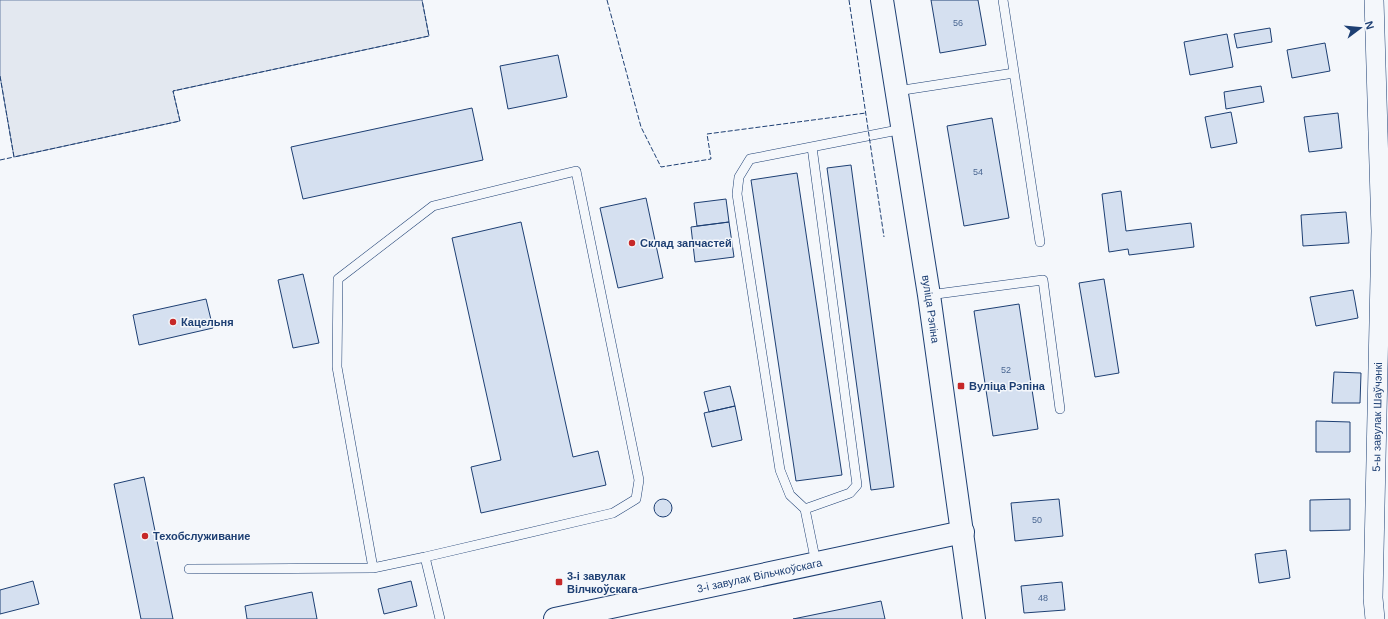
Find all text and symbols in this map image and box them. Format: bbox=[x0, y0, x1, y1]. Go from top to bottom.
north arrow bbox=[1340, 8, 1380, 48]
house number: 56 bbox=[953, 18, 963, 28]
text: N bbox=[1363, 20, 1376, 31]
house number: 54 bbox=[973, 167, 983, 177]
place label: Склад запчастей bbox=[640, 237, 732, 249]
marker: Склад запчастей bbox=[627, 238, 637, 248]
street label: вуліца Рэпіна bbox=[920, 274, 942, 345]
place label: Кацельня bbox=[181, 316, 234, 328]
marker: Кацельня bbox=[168, 317, 178, 327]
street label: 5-ы завулак Шаўчэнкі bbox=[1370, 362, 1384, 472]
house number: 52 bbox=[1001, 365, 1011, 375]
place label: Вуліца Рэпіна bbox=[969, 380, 1046, 392]
marker: Вуліца Рэпіна bbox=[956, 381, 966, 391]
house number: 50 bbox=[1032, 515, 1042, 525]
place label: Техобслуживание bbox=[153, 530, 250, 542]
marker: Техобслуживание bbox=[140, 531, 150, 541]
street label: 3-і завулак Вільчкоўскага bbox=[696, 556, 824, 595]
place label: 3-і завулак Вілчкоўскага bbox=[567, 570, 639, 595]
marker: 3-і завулак Вілчкоўскага bbox=[554, 577, 564, 587]
house number: 48 bbox=[1038, 593, 1048, 603]

